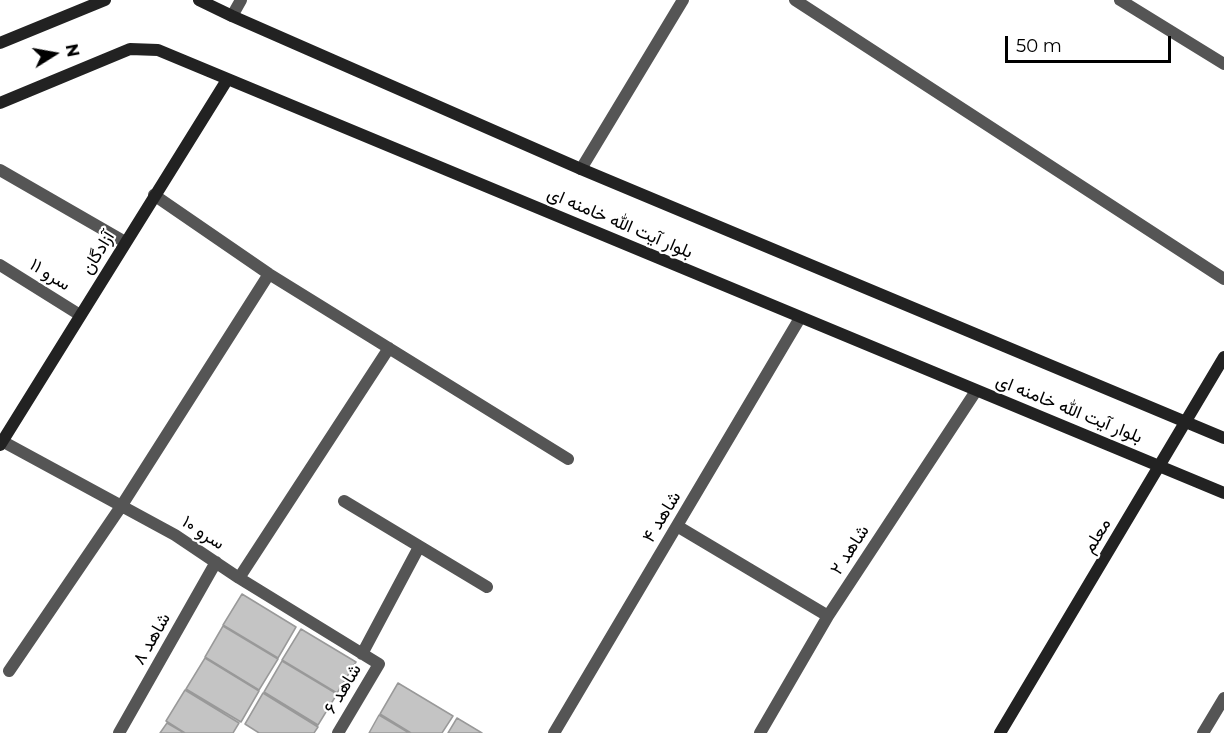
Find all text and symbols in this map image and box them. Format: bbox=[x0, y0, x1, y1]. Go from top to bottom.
north arrow bbox=[24, 24, 84, 84]
scale bar bbox=[1008, 24, 1174, 62]
text: 50 m bbox=[1016, 35, 1062, 57]
text: N bbox=[62, 42, 83, 59]
street label: بلوار آیت الله خامنه ای bbox=[544, 183, 696, 263]
street label: آزادگان bbox=[77, 228, 119, 278]
street label: سرو ۱۱ bbox=[26, 254, 74, 296]
street label: بلوار آیت الله خامنه ای bbox=[993, 370, 1145, 448]
street label: شاهد ۴ bbox=[638, 487, 686, 547]
street label: سرو ۱۰ bbox=[178, 511, 228, 555]
street label: معلم bbox=[1078, 515, 1116, 557]
street label: شاهد ۲ bbox=[826, 521, 874, 579]
street label: شاهد ۸ bbox=[129, 609, 175, 669]
street label: شاهد ۶ bbox=[320, 660, 366, 718]

